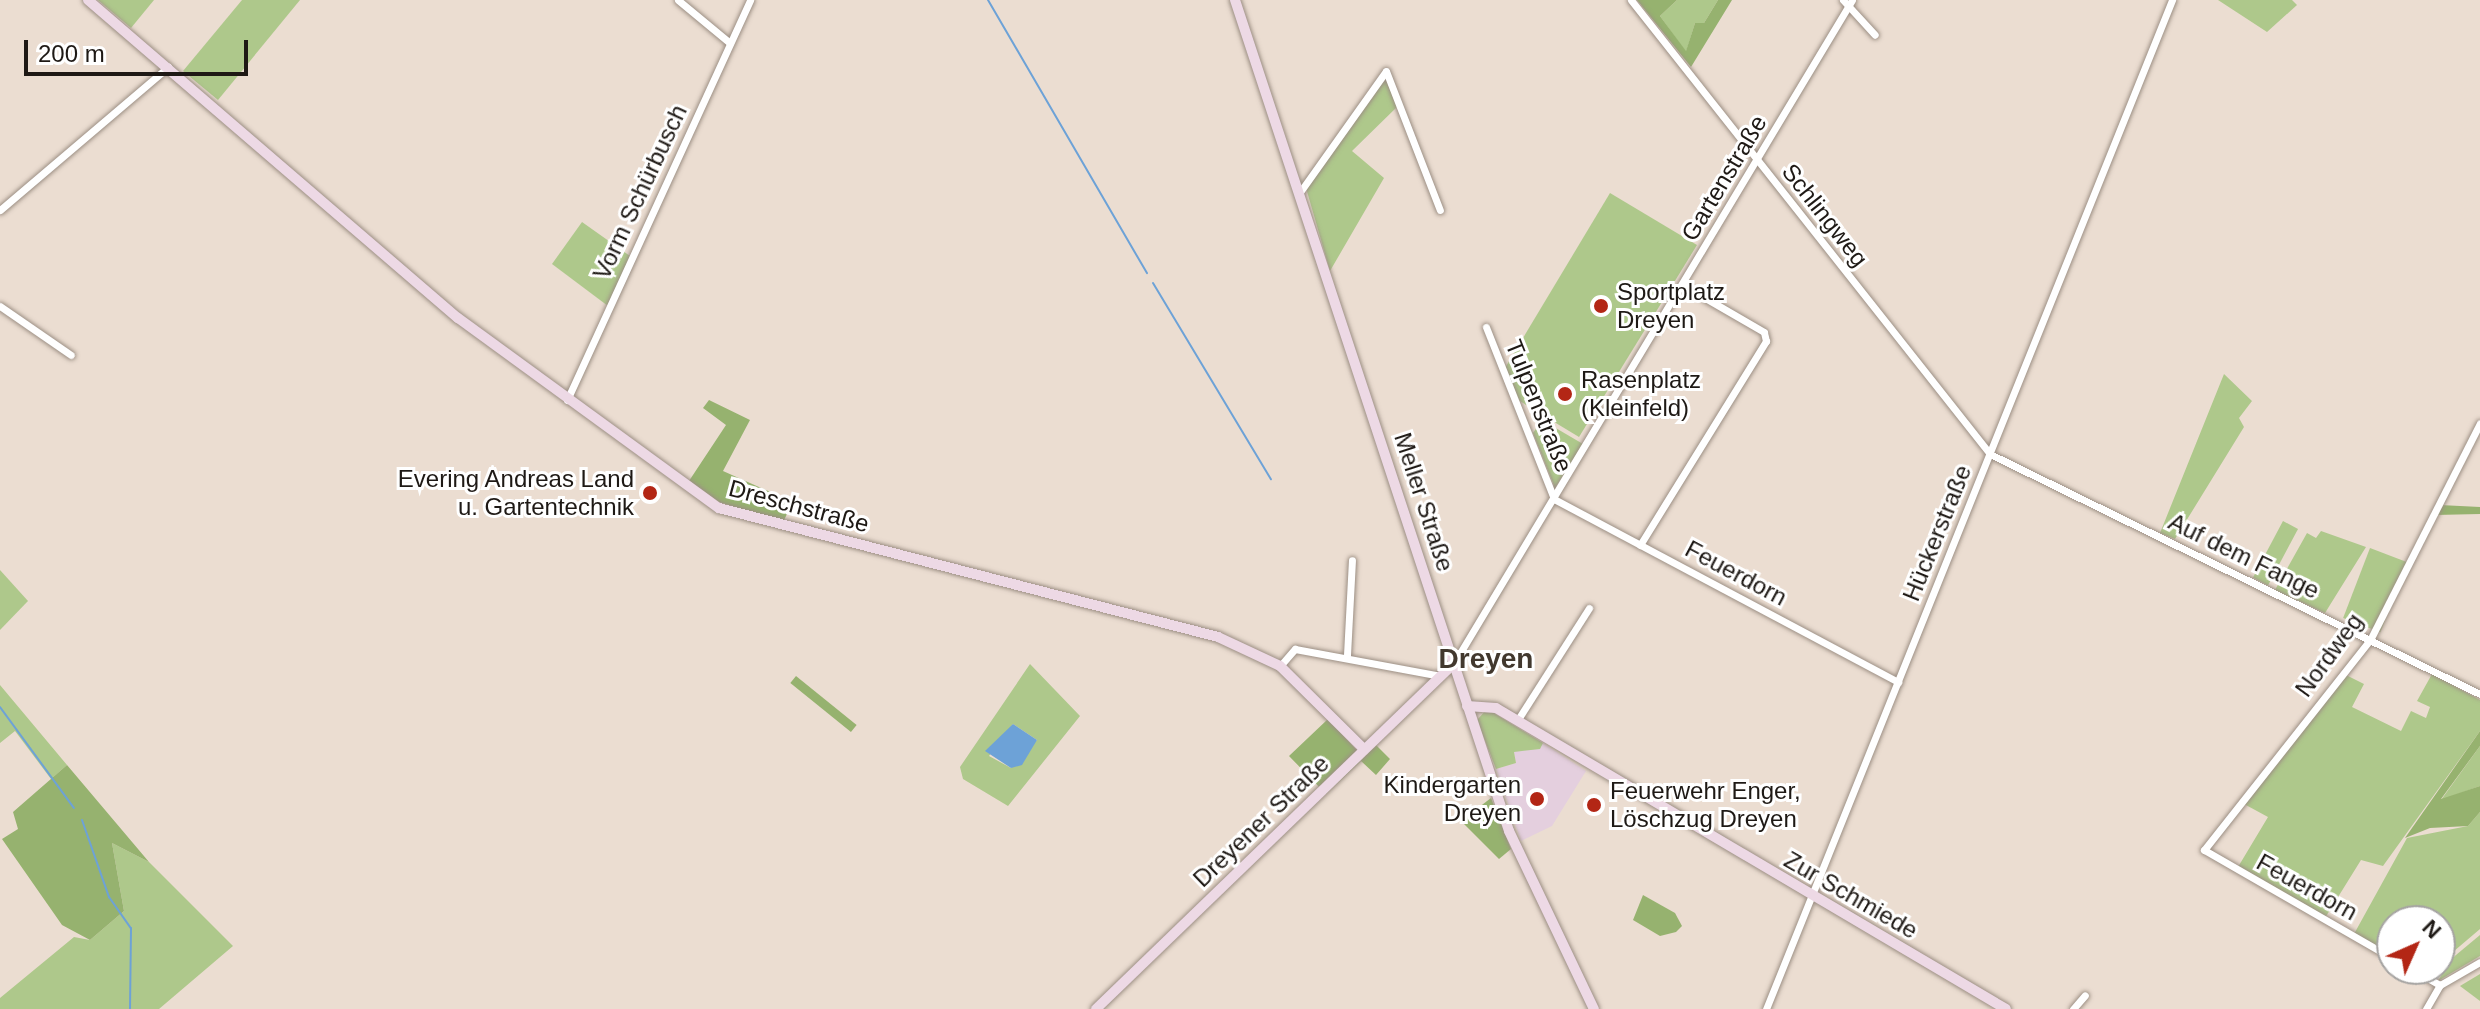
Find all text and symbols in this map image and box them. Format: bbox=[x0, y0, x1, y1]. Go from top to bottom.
scale bar bbox=[28, 24, 252, 74]
text: 200 m bbox=[38, 40, 105, 67]
street label: Vorm Schürbusch bbox=[587, 100, 693, 284]
street label: Gartenstraße bbox=[1675, 110, 1773, 246]
street label: Schlingweg bbox=[1776, 158, 1874, 272]
place label: Sportplatz Dreyen bbox=[1617, 278, 1725, 334]
marker: Sportplatz Dreyen bbox=[1592, 297, 1610, 315]
street label: Tulpenstraße bbox=[1499, 335, 1579, 477]
place label: Rasenplatz (Kleinfeld) bbox=[1581, 366, 1701, 422]
marker: Rasenplatz (Kleinfeld) bbox=[1556, 385, 1574, 403]
street label: Meller Straße bbox=[1388, 429, 1460, 575]
street label: Hückerstraße bbox=[1897, 461, 1977, 605]
place label: Evering Andreas Land u. Gartentechnik bbox=[397, 465, 634, 521]
street label: Dreschstraße bbox=[726, 473, 872, 539]
marker: Evering Andreas Land u. Gartentechnik bbox=[641, 484, 659, 502]
street label: Auf dem Fange bbox=[2164, 507, 2324, 605]
street label: Feuerdorn bbox=[1680, 534, 1792, 612]
street label: Nordweg bbox=[2289, 608, 2369, 702]
district label: Dreyen bbox=[1439, 642, 1533, 676]
street label: Dreyener Straße bbox=[1187, 749, 1335, 893]
place label: Kindergarten Dreyen bbox=[1384, 771, 1521, 827]
place label: Feuerwehr Enger, Löschzug Dreyen bbox=[1610, 777, 1801, 833]
marker: Kindergarten Dreyen bbox=[1528, 790, 1546, 808]
marker: Feuerwehr Enger, Löschzug Dreyen bbox=[1585, 796, 1603, 814]
street label: Zur Schmiede bbox=[1779, 845, 1923, 945]
street label: Feuerdorn bbox=[2252, 848, 2362, 926]
north arrow bbox=[2376, 905, 2456, 985]
text: N bbox=[2417, 915, 2446, 944]

